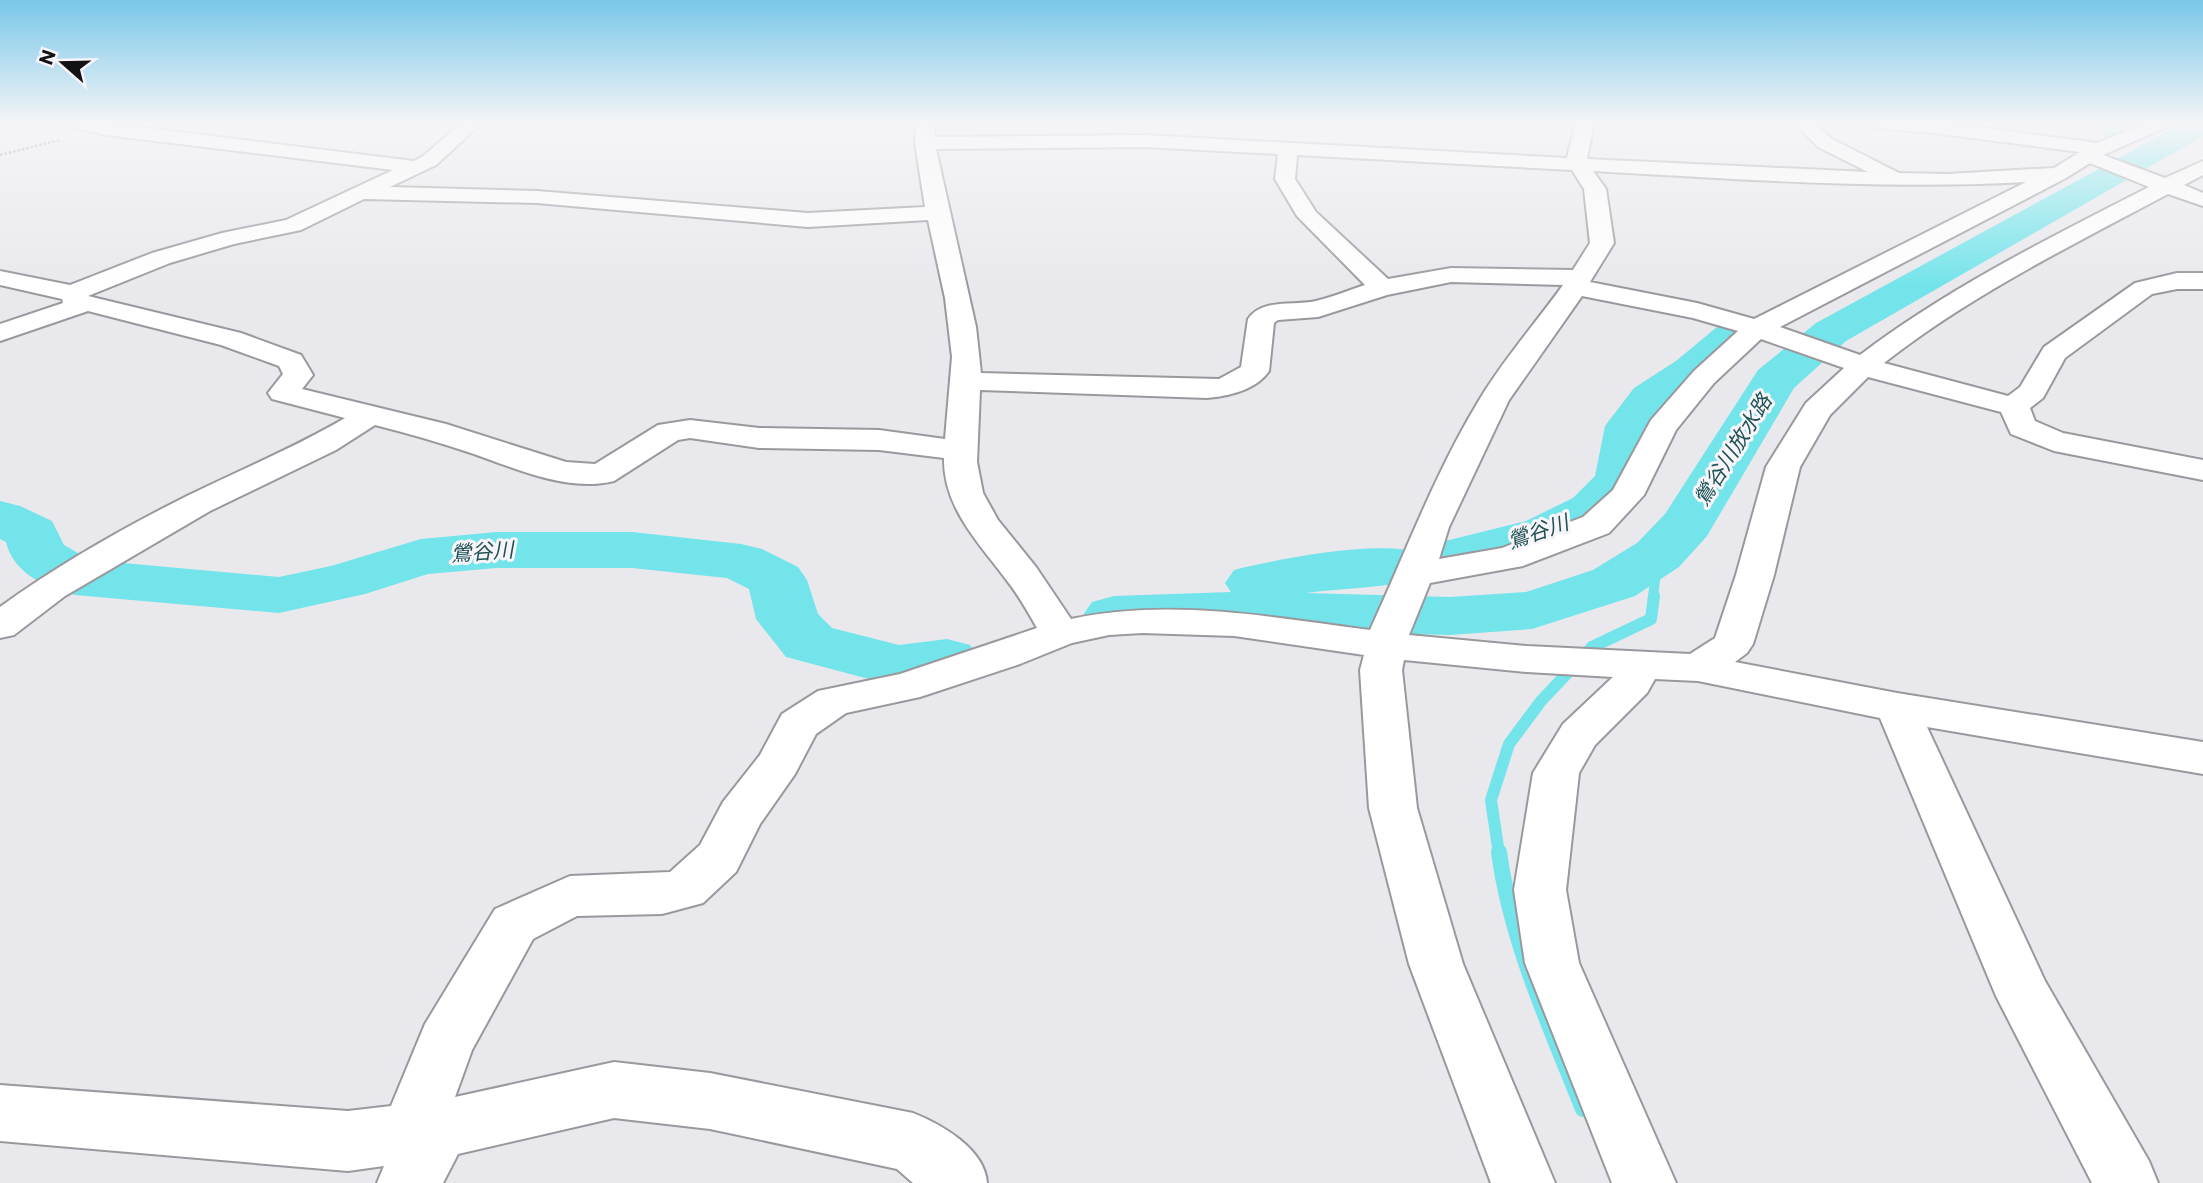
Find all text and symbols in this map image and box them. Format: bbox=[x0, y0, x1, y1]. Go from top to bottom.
north arrow bbox=[28, 28, 98, 98]
text: N bbox=[33, 46, 60, 68]
water label: 鶯谷川放水路 bbox=[1688, 387, 1777, 509]
water label: 鶯谷川 bbox=[1504, 508, 1573, 553]
water label: 鶯谷川 bbox=[450, 536, 516, 565]

